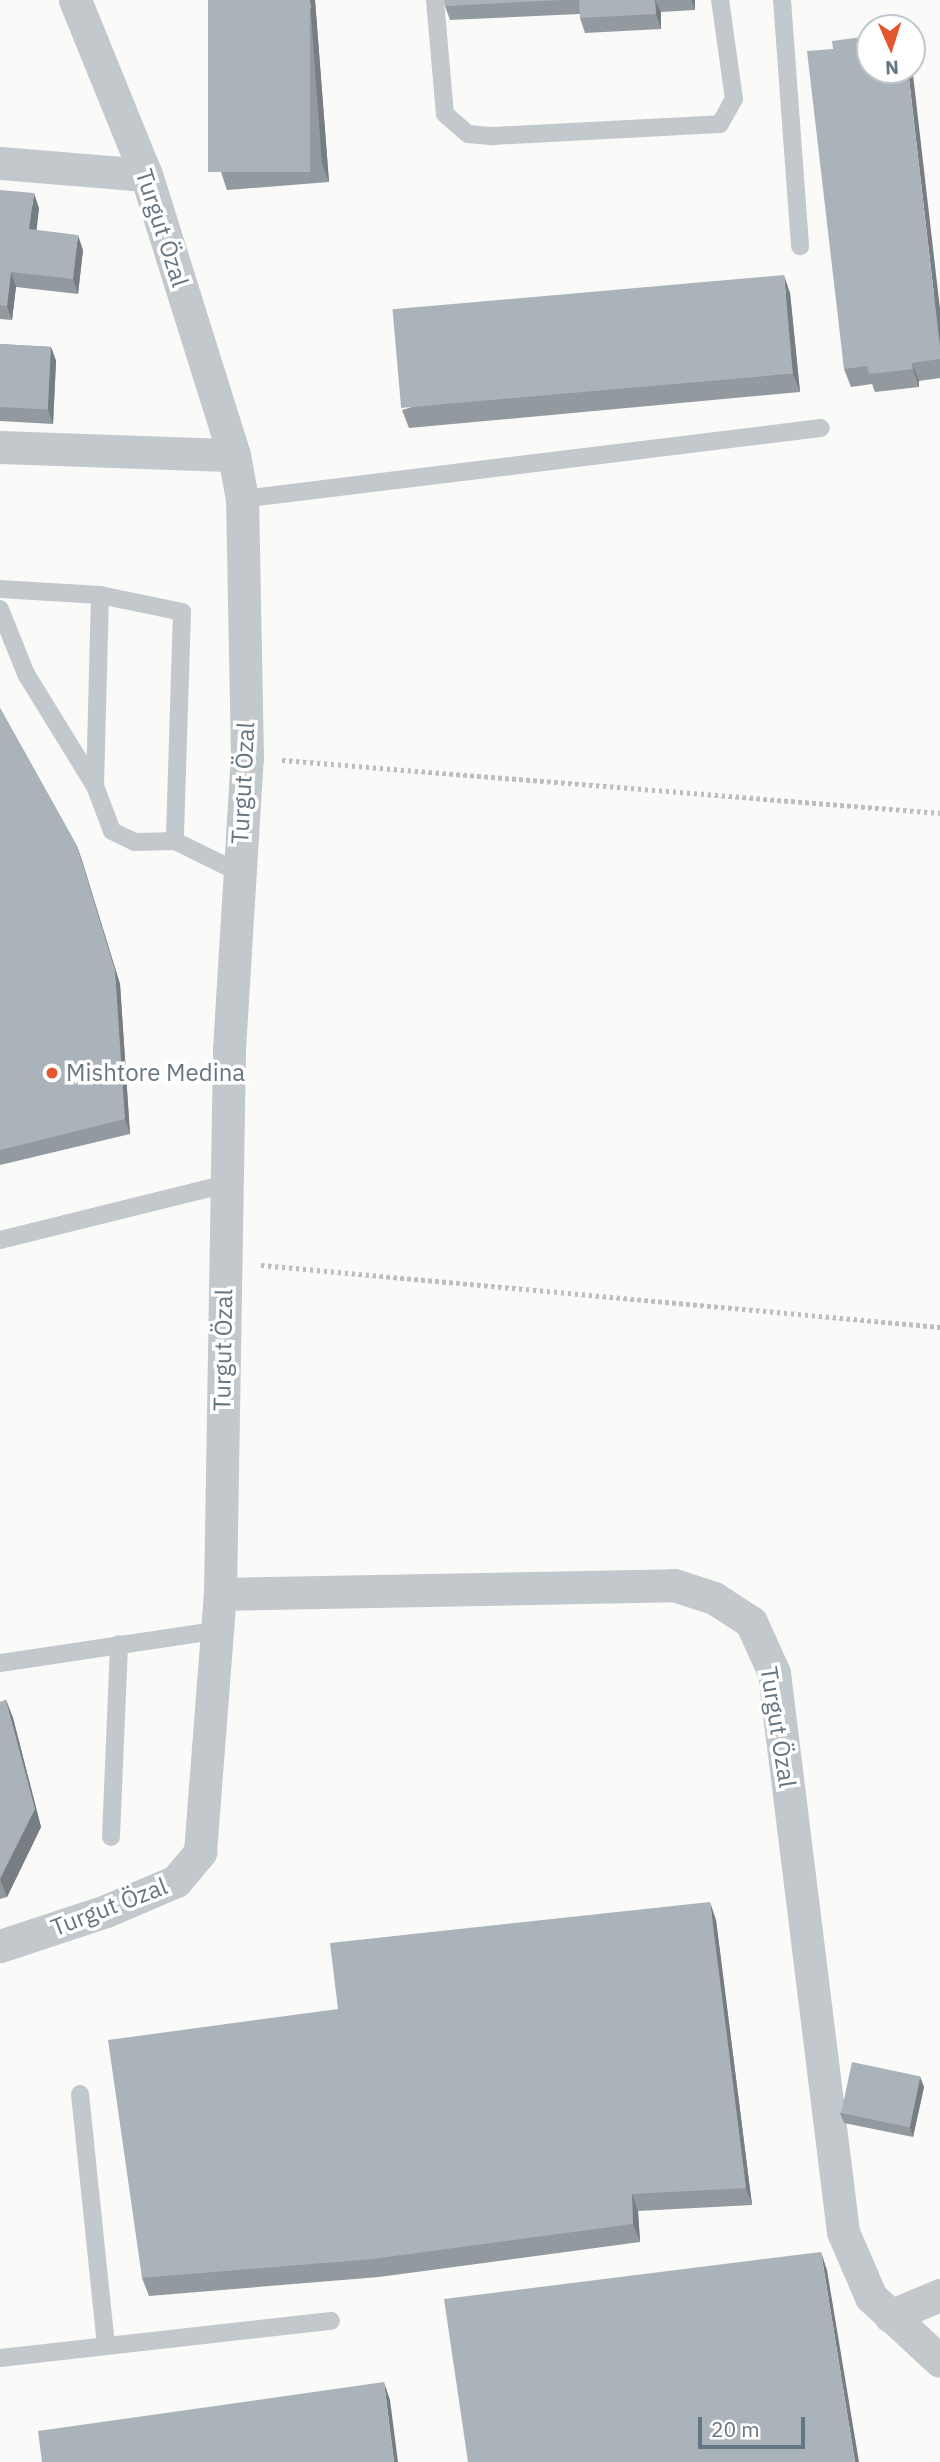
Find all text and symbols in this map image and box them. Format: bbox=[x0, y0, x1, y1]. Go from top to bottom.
north arrow bbox=[856, 14, 926, 84]
text: N bbox=[885, 56, 900, 80]
street label: Turgut Özal bbox=[129, 165, 195, 291]
street label: Turgut Özal bbox=[225, 721, 261, 845]
place label: Mishtore Medina bbox=[66, 1059, 245, 1087]
marker: Mishtore Medina bbox=[44, 1065, 60, 1081]
street label: Turgut Özal bbox=[208, 1289, 238, 1411]
street label: Turgut Özal bbox=[754, 1664, 802, 1790]
street label: Turgut Özal bbox=[47, 1872, 171, 1942]
scale bar bbox=[702, 2402, 809, 2446]
text: 20 m bbox=[711, 2415, 760, 2443]

